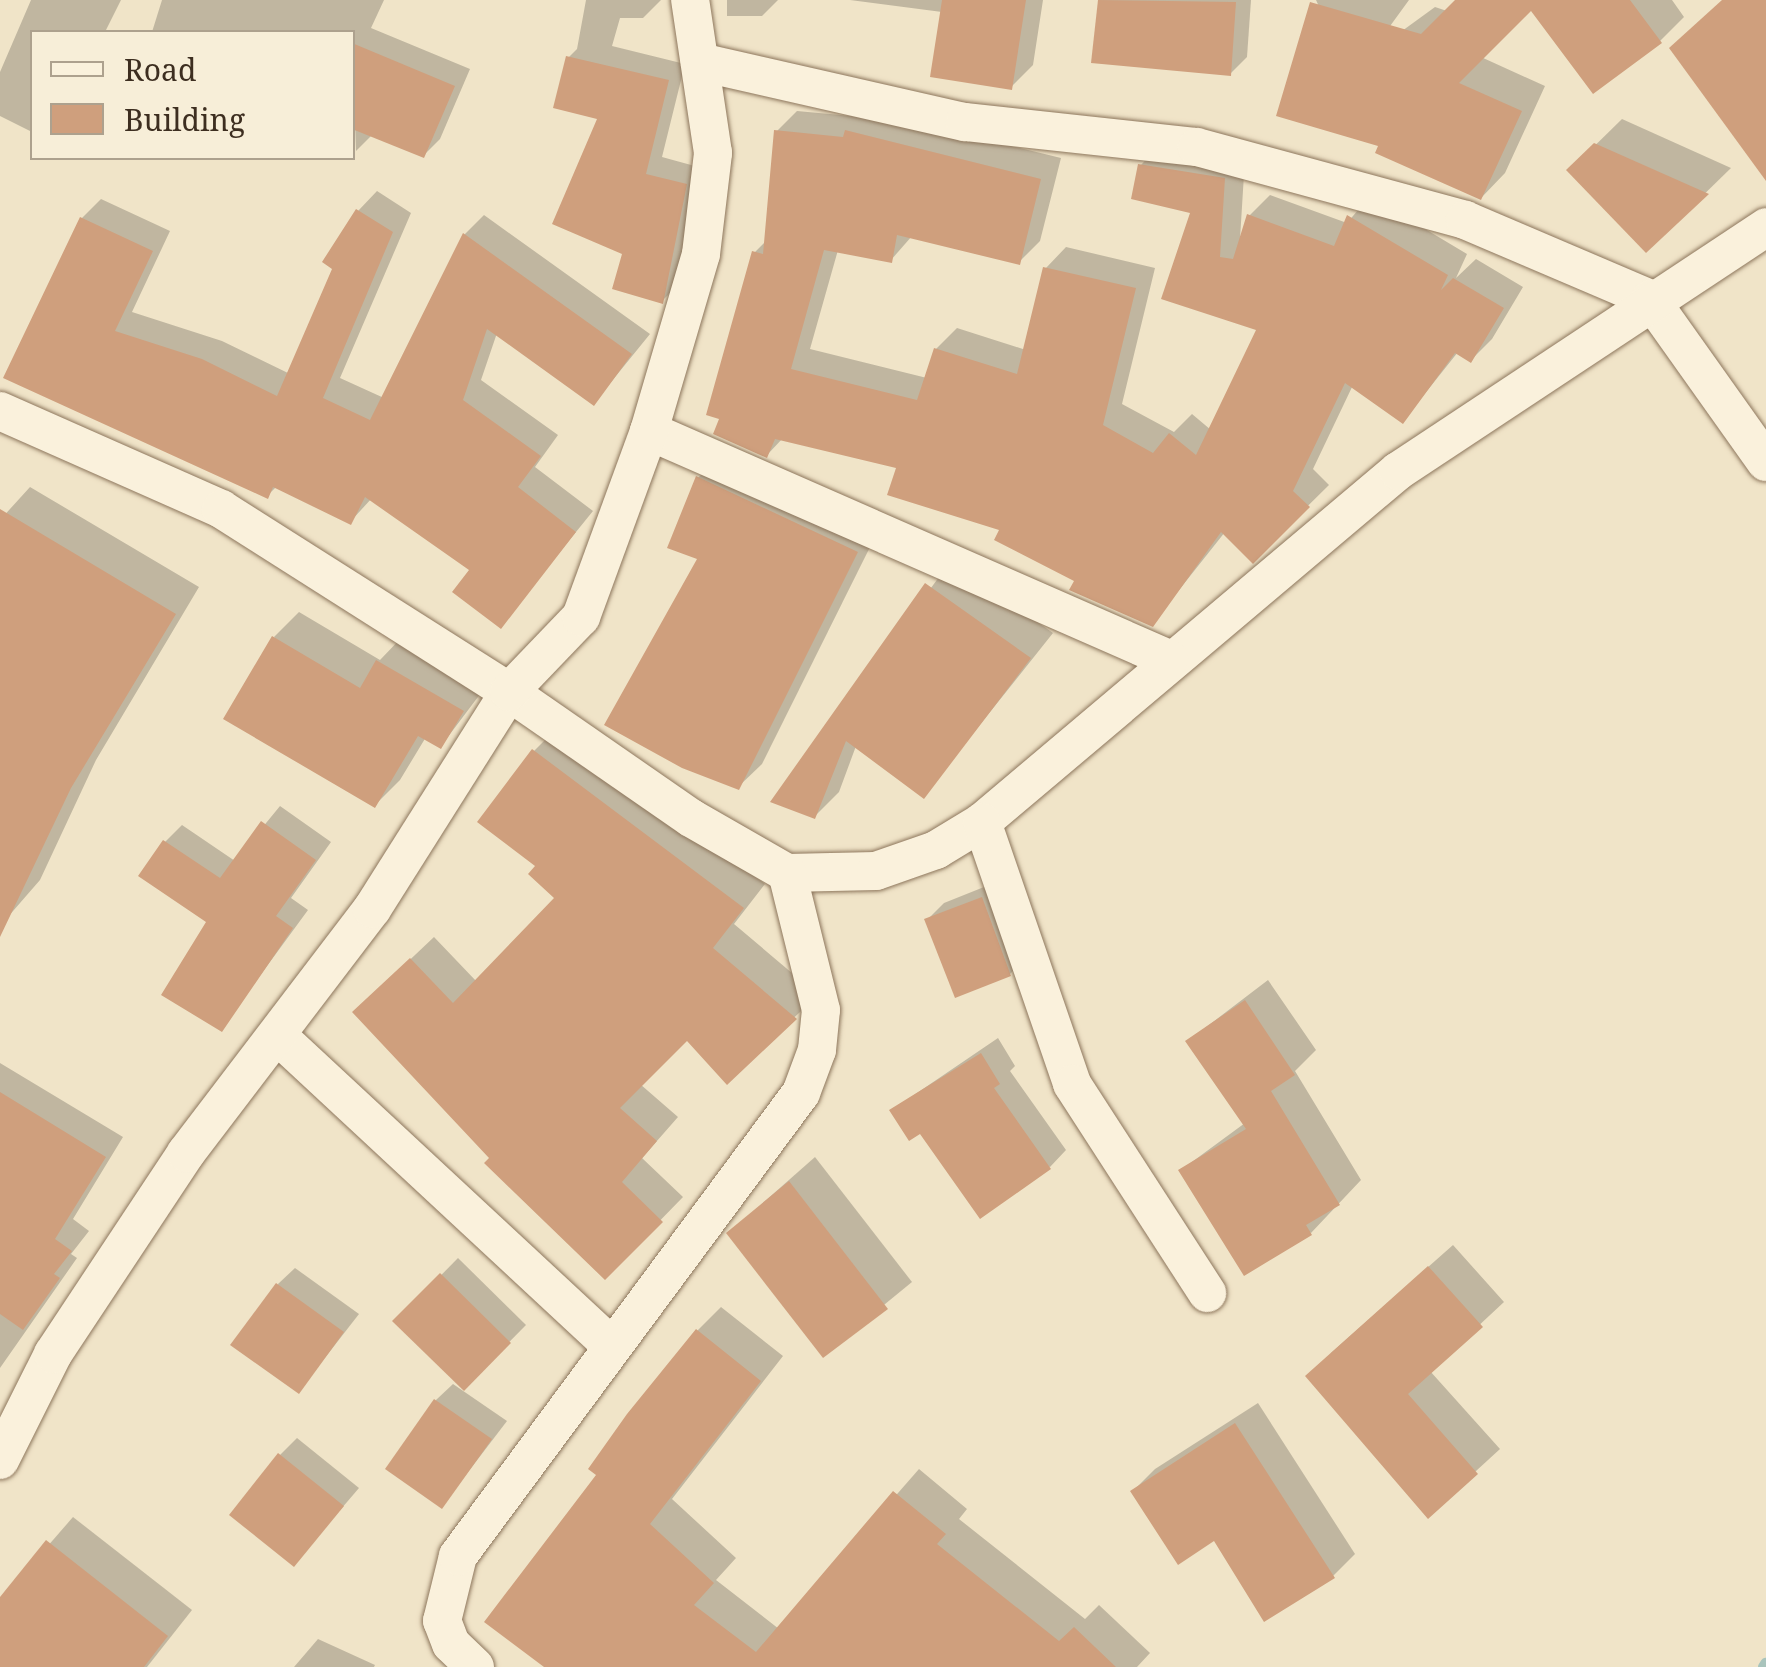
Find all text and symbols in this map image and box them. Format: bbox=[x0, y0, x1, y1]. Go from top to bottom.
legend bbox=[30, 30, 355, 160]
text: Road bbox=[124, 49, 196, 90]
text: Building bbox=[124, 99, 245, 140]

